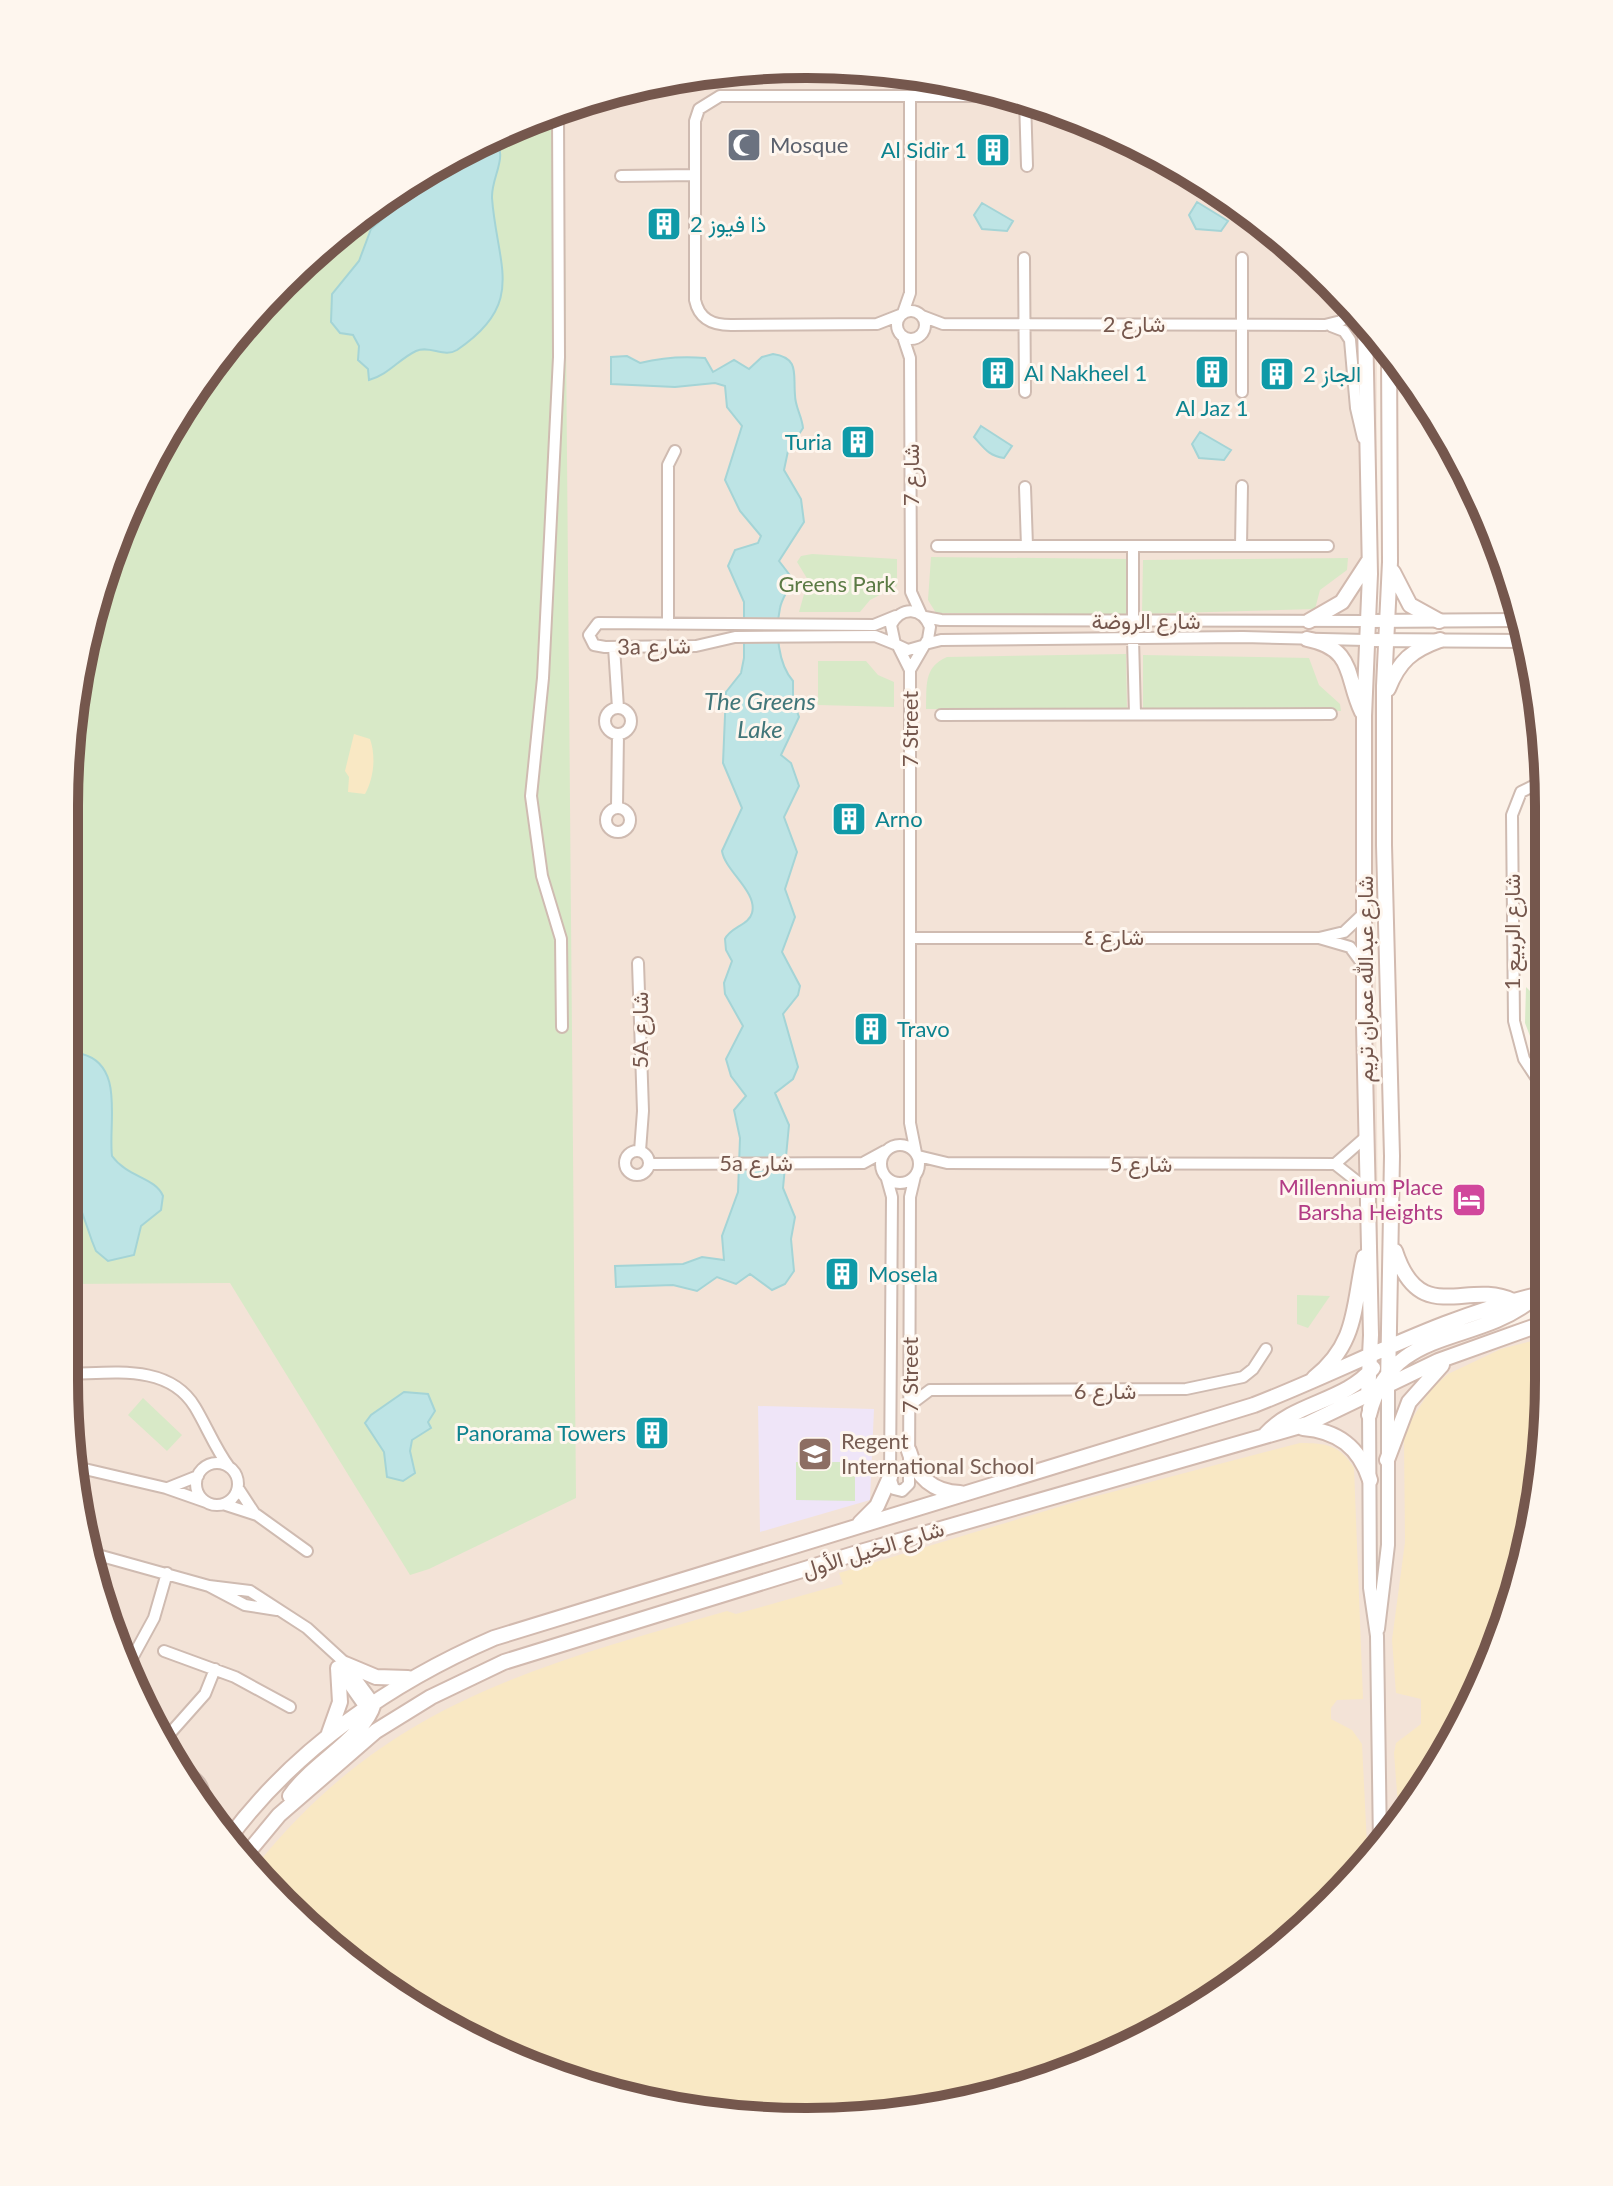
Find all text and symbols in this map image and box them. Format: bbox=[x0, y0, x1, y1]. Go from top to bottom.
mosque icon: Mosque bbox=[725, 126, 763, 164]
place label: Mosque bbox=[770, 131, 848, 158]
building icon: Al Sidir 1 bbox=[974, 131, 1012, 169]
place label: Al Sidir 1 bbox=[881, 136, 967, 163]
building icon: ذا فيوز 2 bbox=[645, 205, 683, 243]
place label: ذا فيوز 2 bbox=[690, 210, 766, 238]
street label: شارع 2 bbox=[1103, 310, 1165, 339]
building icon: Al Jaz 1 bbox=[1193, 353, 1231, 391]
building icon: Al Nakheel 1 bbox=[979, 354, 1017, 392]
building icon: الجاز 2 bbox=[1258, 355, 1296, 393]
place label: Al Nakheel 1 bbox=[1024, 359, 1147, 386]
place label: الجاز 2 bbox=[1303, 360, 1361, 388]
place label: Al Jaz 1 bbox=[1175, 394, 1249, 421]
building icon: Turia bbox=[839, 423, 877, 461]
place label: Turia bbox=[785, 428, 832, 455]
street label: شارع 7 bbox=[897, 444, 926, 506]
park label: Greens Park bbox=[778, 570, 896, 597]
street label: شارع الروضة bbox=[1091, 607, 1201, 636]
street label: 3a شارع bbox=[617, 631, 691, 662]
water label: The Greens Lake bbox=[704, 686, 816, 743]
street label: 7 Street bbox=[896, 691, 923, 767]
building icon: Arno bbox=[830, 800, 868, 838]
place label: Arno bbox=[875, 805, 923, 832]
street label: شارع الربيع 1 bbox=[1498, 874, 1527, 990]
street label: شارع عبدالله عمران تريم bbox=[1351, 876, 1380, 1082]
street label: شارع ٤ bbox=[1084, 923, 1144, 952]
street label: 5A شارع bbox=[626, 992, 655, 1068]
building icon: Travo bbox=[852, 1010, 890, 1048]
place label: Travo bbox=[897, 1015, 950, 1042]
street label: 5a شارع bbox=[719, 1149, 793, 1178]
street label: شارع 5 bbox=[1110, 1150, 1172, 1179]
place label: Millennium Place Barsha Heights bbox=[1278, 1173, 1443, 1225]
hotel icon: Millennium Place Barsha Heights bbox=[1450, 1181, 1488, 1219]
building icon: Mosela bbox=[823, 1255, 861, 1293]
place label: Mosela bbox=[868, 1260, 938, 1287]
street label: 7 Street bbox=[896, 1337, 923, 1413]
street label: شارع 6 bbox=[1074, 1377, 1136, 1406]
building icon: Panorama Towers bbox=[633, 1414, 671, 1452]
place label: Panorama Towers bbox=[456, 1419, 626, 1446]
place label: Regent International School bbox=[841, 1427, 1035, 1479]
school or university icon: Regent International School bbox=[796, 1435, 834, 1473]
street label: شارع الخيل الأول bbox=[799, 1514, 948, 1585]

